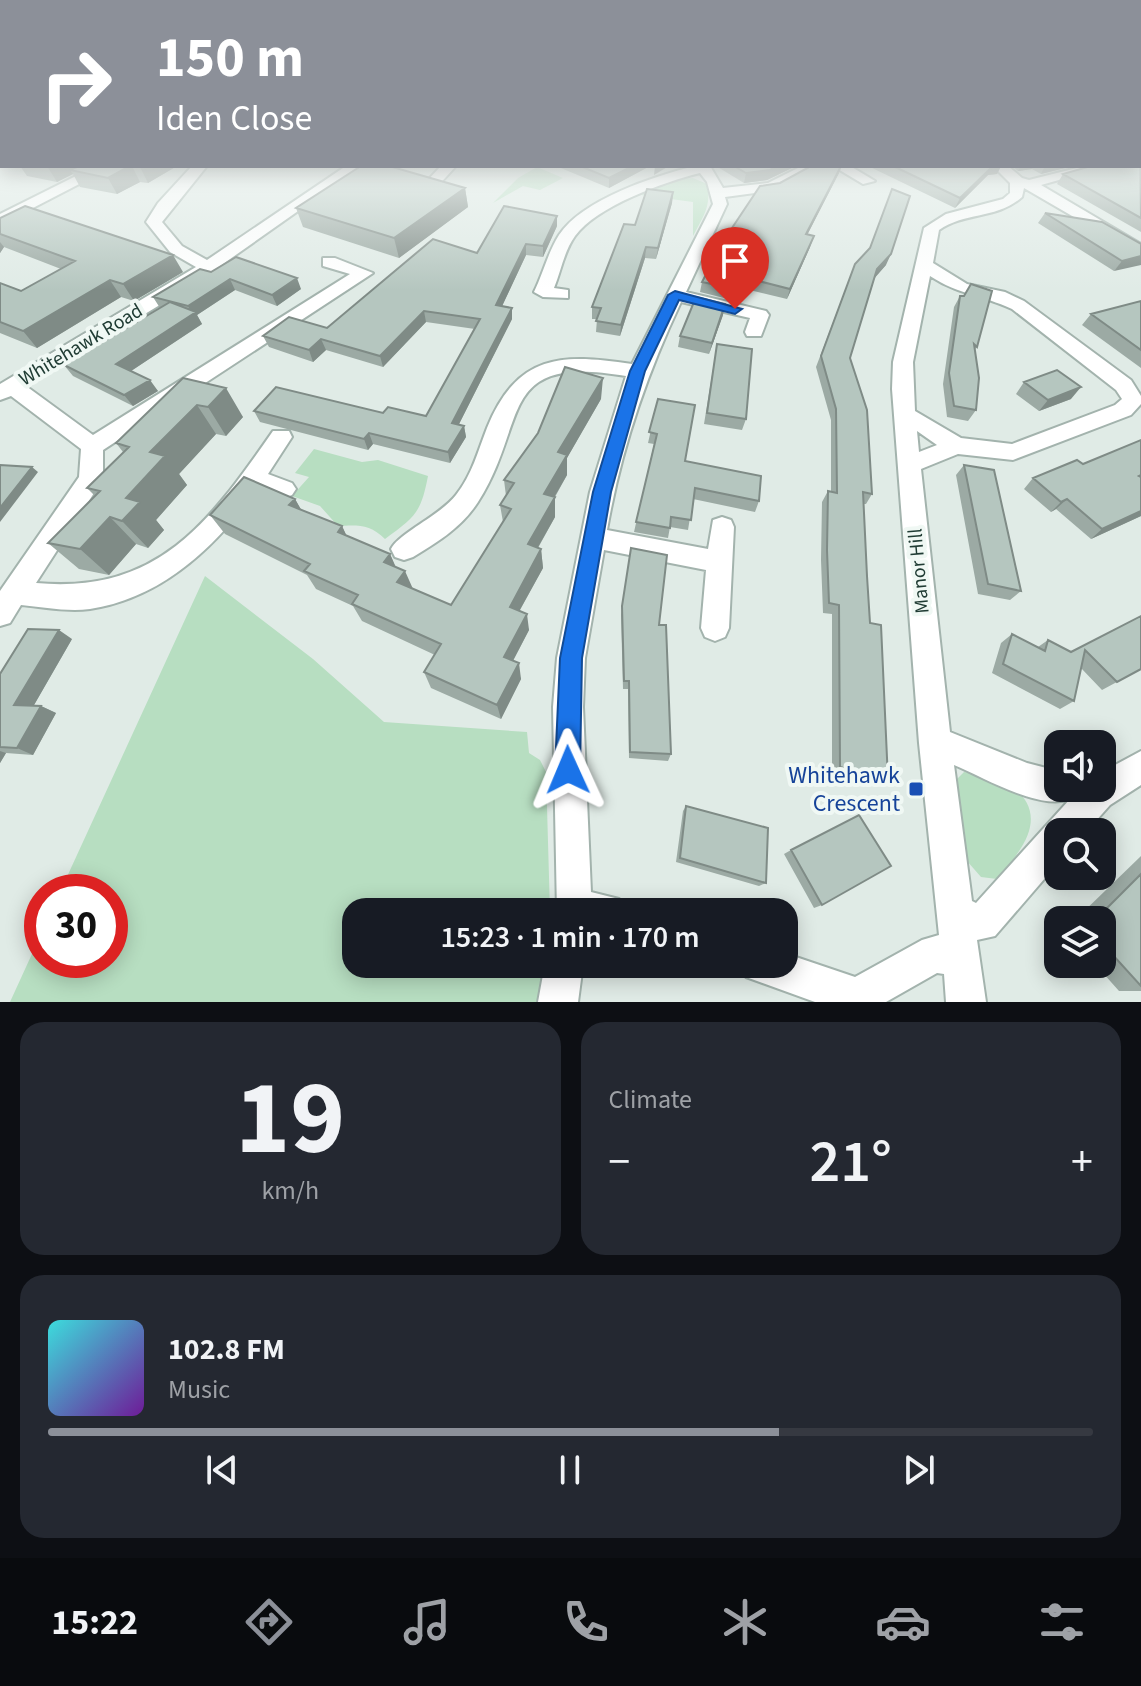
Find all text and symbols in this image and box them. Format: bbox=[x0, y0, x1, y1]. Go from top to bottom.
text: 150 m bbox=[156, 19, 304, 98]
icon: right bbox=[24, 32, 128, 136]
text: Iden Close bbox=[156, 93, 312, 144]
pin bbox=[701, 227, 769, 309]
icon: arrive bbox=[713, 239, 757, 283]
street label: Whitehawk Road bbox=[14, 297, 148, 393]
street label: Manor Hill bbox=[901, 527, 937, 615]
position arrow bbox=[526, 728, 610, 812]
map controls bbox=[1044, 730, 1116, 978]
button: sound bbox=[1044, 730, 1116, 802]
place label: Whitehawk Crescent bbox=[788, 758, 900, 821]
marker: Whitehawk Crescent bbox=[907, 780, 925, 798]
button: search bbox=[1044, 818, 1116, 890]
speed limit sign: 30 bbox=[24, 874, 128, 978]
button: layers bbox=[1044, 906, 1116, 978]
text: 15:23 · 1 min · 170 m bbox=[440, 916, 700, 959]
text: 19 bbox=[235, 1046, 345, 1194]
text: Climate bbox=[609, 1081, 692, 1118]
text: 21° bbox=[810, 1120, 892, 1205]
text: − bbox=[609, 1131, 630, 1194]
text: + bbox=[1071, 1131, 1093, 1194]
text: km/h bbox=[261, 1172, 319, 1209]
text: 102.8 FM bbox=[168, 1328, 285, 1371]
text: Music bbox=[168, 1371, 230, 1408]
icon: previous bbox=[200, 1448, 244, 1492]
icon: pause bbox=[548, 1448, 592, 1492]
icon: next bbox=[897, 1448, 941, 1492]
icon: directions bbox=[241, 1594, 297, 1650]
icon: music bbox=[399, 1594, 455, 1650]
icon: phone bbox=[558, 1594, 614, 1650]
icon: climate bbox=[717, 1594, 773, 1650]
icon: car bbox=[875, 1594, 931, 1650]
icon: filters bbox=[1034, 1594, 1090, 1650]
text: 15:22 bbox=[51, 1597, 138, 1648]

